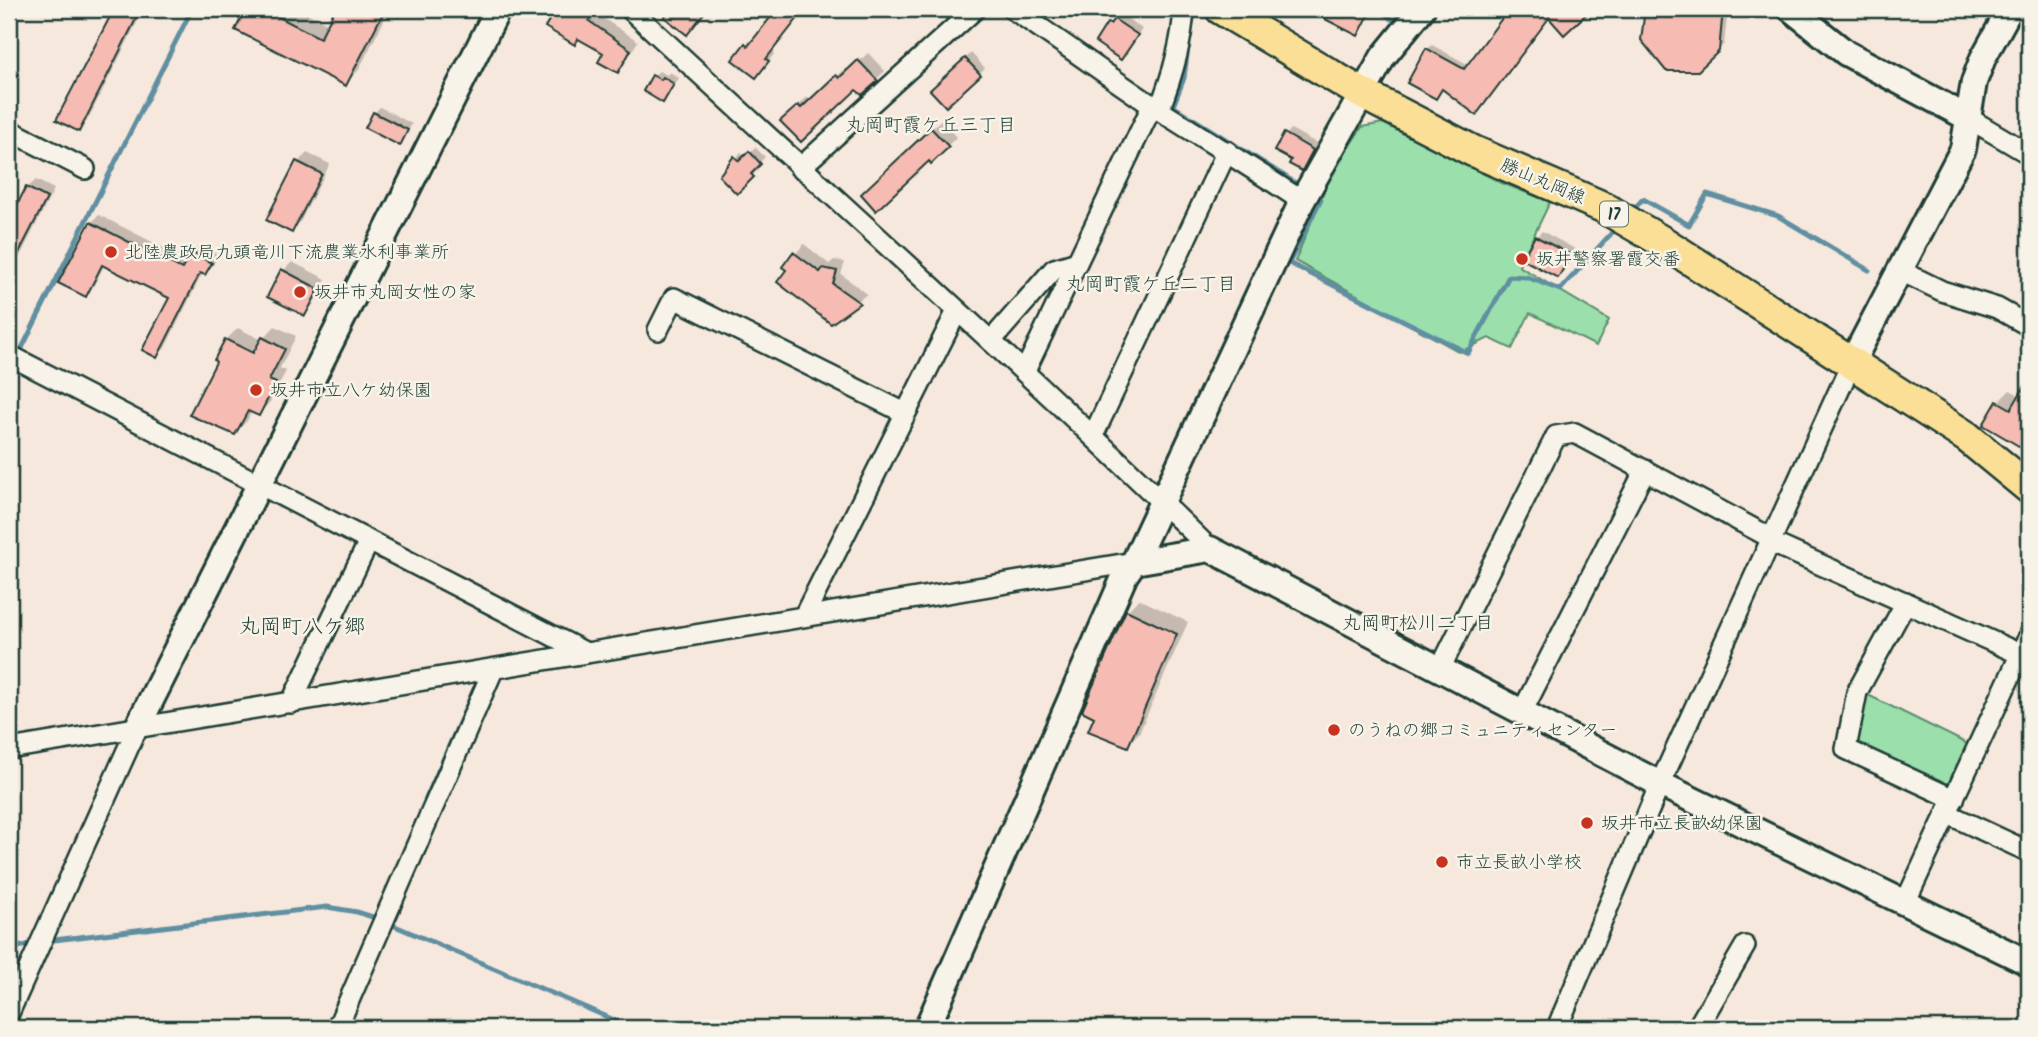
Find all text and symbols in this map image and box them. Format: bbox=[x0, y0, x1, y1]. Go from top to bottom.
district label: 丸岡町霞ケ丘三丁目 bbox=[845, 111, 1017, 141]
street label: 勝山丸岡線 bbox=[1495, 151, 1590, 213]
road number: 17 bbox=[1600, 202, 1628, 227]
place label: 北陸農政局九頭竜川下流農業水利事業所 bbox=[125, 239, 449, 268]
marker: 北陸農政局九頭竜川下流農業水利事業所 bbox=[103, 244, 119, 260]
place label: 坂井警察署霞交番 bbox=[1536, 246, 1680, 275]
marker: 坂井警察署霞交番 bbox=[1514, 251, 1530, 267]
district label: 丸岡町霞ケ丘二丁目 bbox=[1065, 270, 1237, 300]
place label: 坂井市丸岡女性の家 bbox=[314, 279, 476, 308]
marker: 坂井市丸岡女性の家 bbox=[292, 284, 308, 300]
place label: 坂井市立八ケ幼保園 bbox=[270, 377, 432, 406]
marker: 坂井市立八ケ幼保園 bbox=[248, 382, 264, 398]
district label: 丸岡町松川二丁目 bbox=[1342, 609, 1494, 639]
district label: 丸岡町八ケ郷 bbox=[239, 611, 365, 644]
place label: のうねの郷コミュニティセンター bbox=[1348, 717, 1617, 746]
marker: のうねの郷コミュニティセンター bbox=[1326, 722, 1342, 738]
place label: 坂井市立長畝幼保園 bbox=[1601, 810, 1763, 839]
marker: 坂井市立長畝幼保園 bbox=[1579, 815, 1595, 831]
place label: 市立長畝小学校 bbox=[1456, 849, 1582, 878]
marker: 市立長畝小学校 bbox=[1434, 854, 1450, 870]

